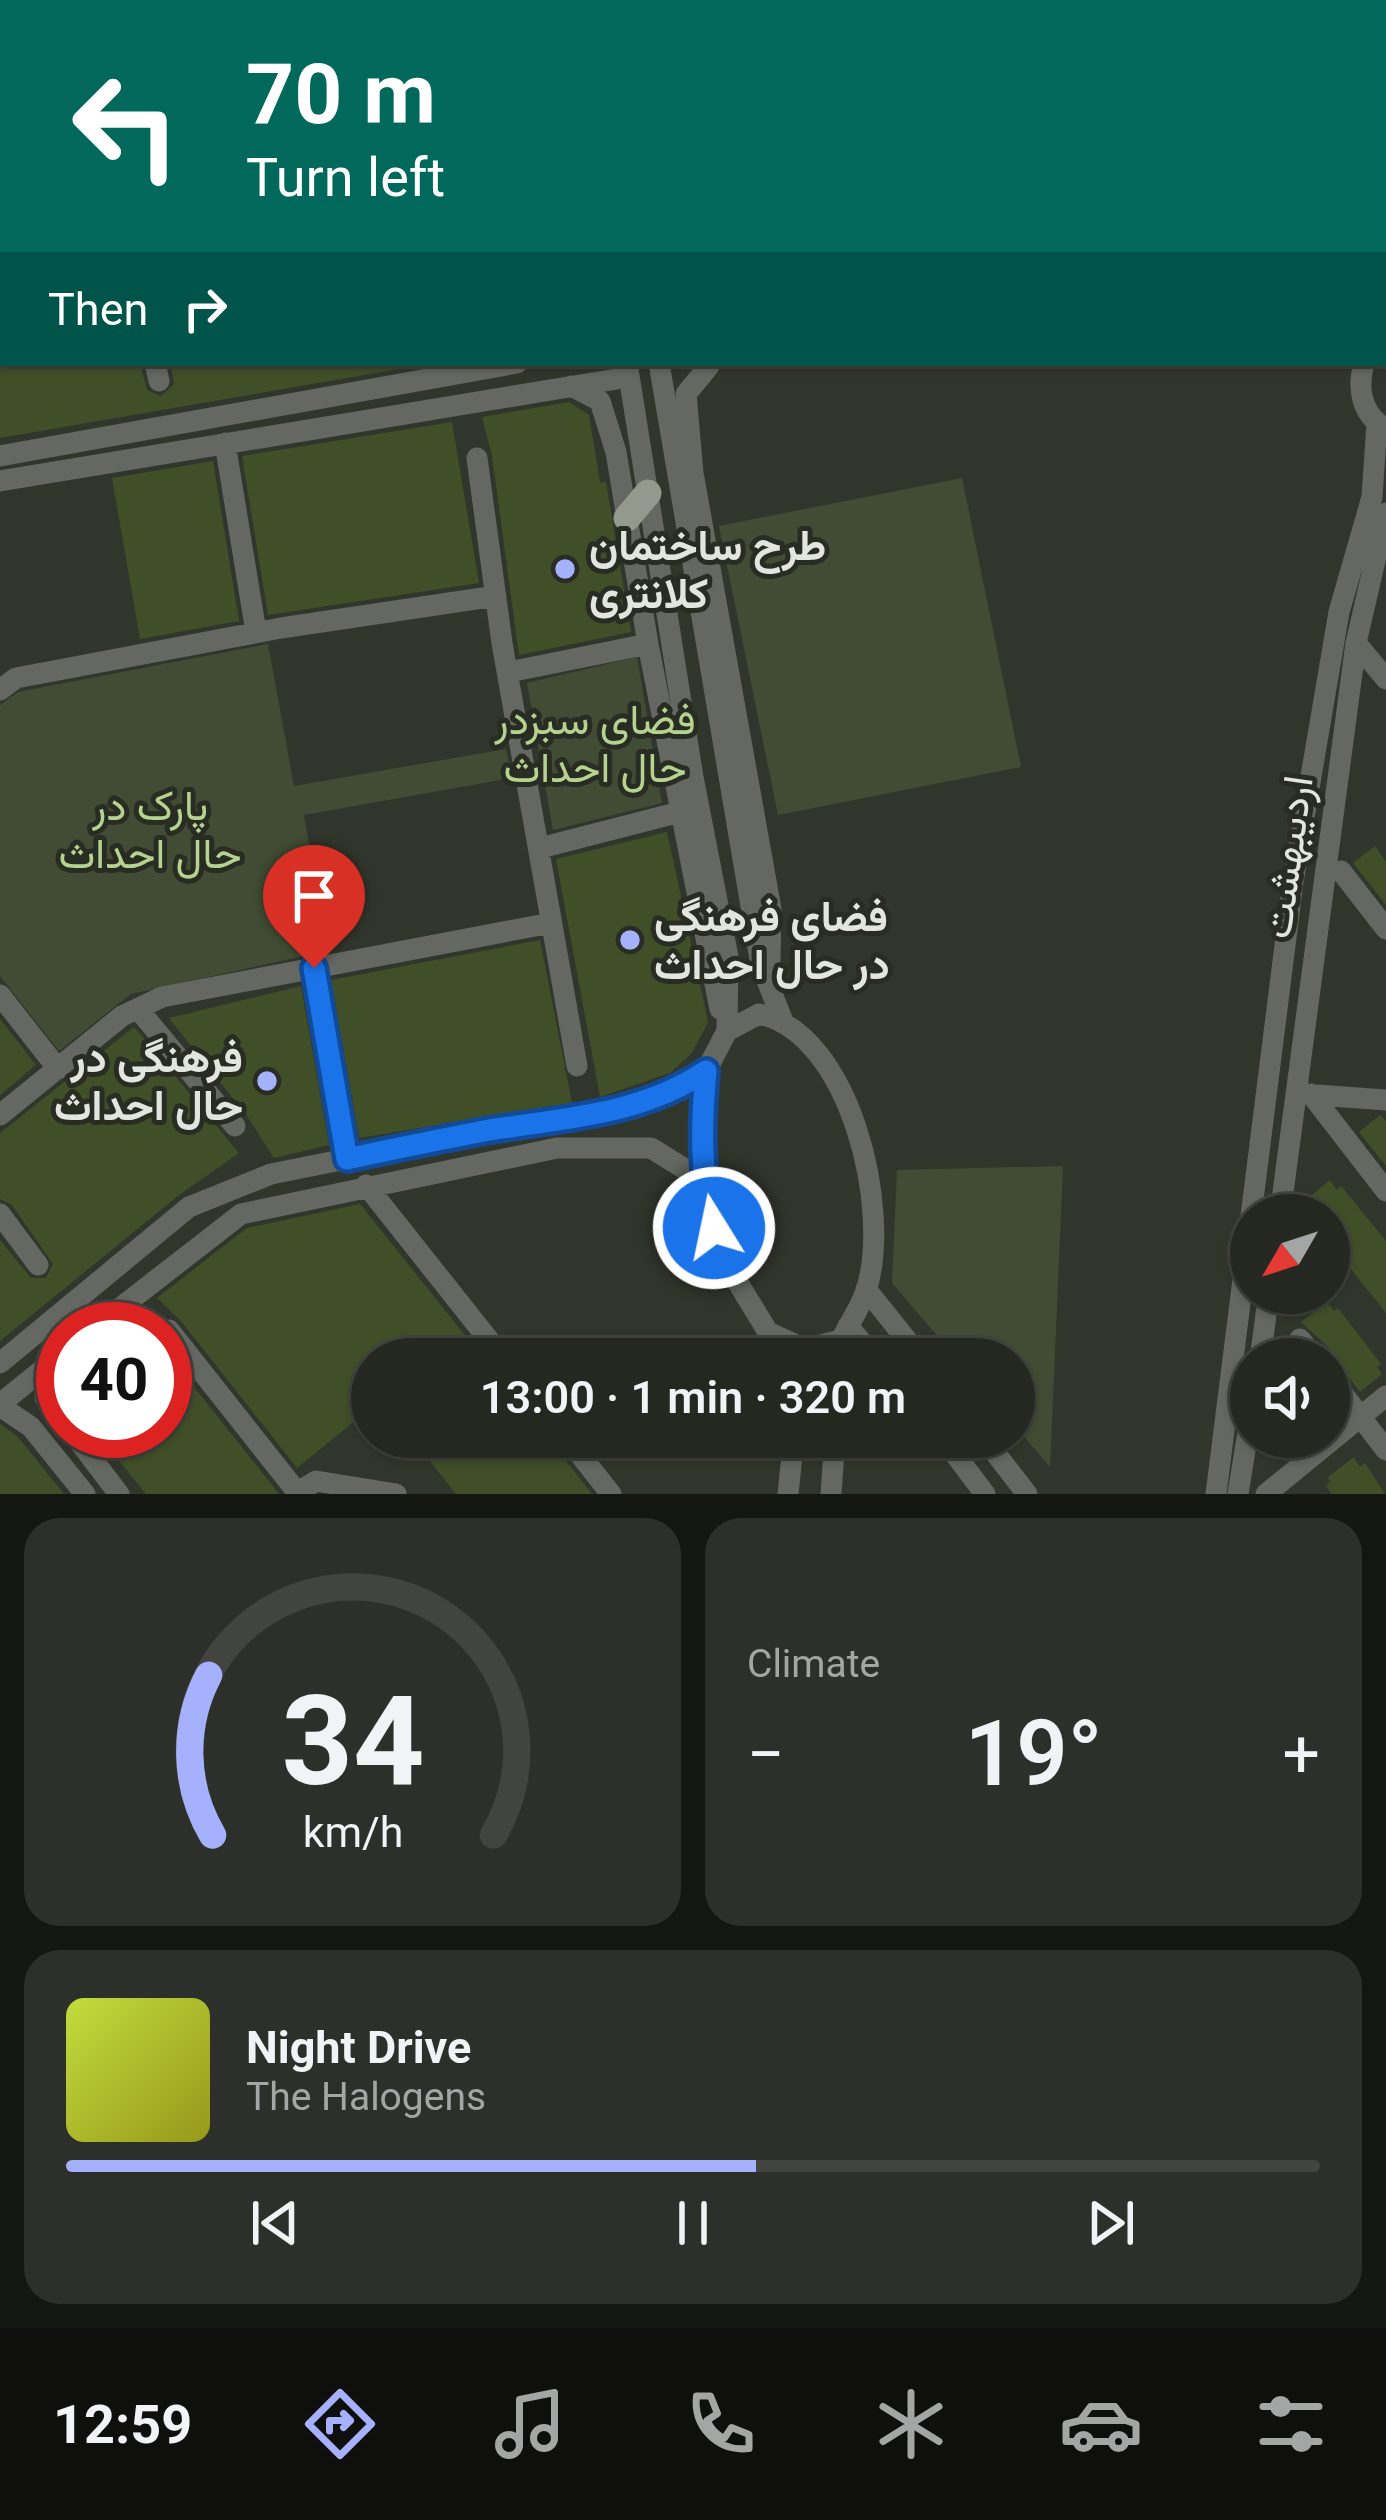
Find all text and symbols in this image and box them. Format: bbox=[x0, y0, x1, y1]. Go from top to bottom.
text: 70 m bbox=[246, 45, 436, 144]
icon: left bbox=[48, 48, 204, 204]
text: Turn left bbox=[246, 146, 445, 209]
icon: right bbox=[172, 276, 238, 342]
text: Then bbox=[48, 283, 148, 336]
place label: طرح ساختمان کلانتری bbox=[589, 521, 826, 620]
marker: طرح ساختمان کلانتری bbox=[552, 556, 578, 582]
park label: فضای سبزدر حال احداث bbox=[493, 695, 696, 793]
street label: اردیبهشت bbox=[1251, 772, 1325, 942]
park label: پارک در حال احداث bbox=[58, 781, 242, 879]
pin bbox=[263, 845, 365, 968]
icon: arrive bbox=[281, 863, 347, 929]
place label: فضای فرهنگی در حال احداث bbox=[654, 892, 890, 991]
marker: فضای فرهنگی در حال احداث bbox=[617, 927, 643, 953]
place label: فرهنگی در حال احداث bbox=[54, 1033, 243, 1130]
marker: فرهنگی در حال احداث bbox=[254, 1068, 280, 1094]
position arrow bbox=[651, 1165, 777, 1291]
north arrow bbox=[1230, 1194, 1350, 1314]
map controls bbox=[1230, 1194, 1350, 1458]
speed limit sign: 40 bbox=[36, 1302, 192, 1458]
button: sound bbox=[1230, 1338, 1350, 1458]
text: 13:00 · 1 min · 320 m bbox=[480, 1371, 906, 1424]
text: Climate bbox=[747, 1641, 880, 1687]
text: 34 bbox=[281, 1668, 424, 1814]
text: 19° bbox=[965, 1702, 1102, 1807]
text: − bbox=[747, 1716, 785, 1793]
text: + bbox=[1283, 1716, 1320, 1793]
text: km/h bbox=[302, 1807, 403, 1857]
text: Night Drive bbox=[246, 2021, 471, 2074]
text: The Halogens bbox=[246, 2074, 486, 2120]
icon: previous bbox=[242, 2190, 308, 2256]
icon: pause bbox=[660, 2190, 726, 2256]
icon: next bbox=[1078, 2190, 1144, 2256]
icon: directions bbox=[298, 2382, 382, 2466]
icon: music bbox=[488, 2382, 572, 2466]
icon: phone bbox=[679, 2382, 763, 2466]
icon: climate bbox=[869, 2382, 953, 2466]
icon: car bbox=[1059, 2382, 1143, 2466]
icon: filters bbox=[1249, 2382, 1333, 2466]
text: 12:59 bbox=[53, 2393, 192, 2456]

